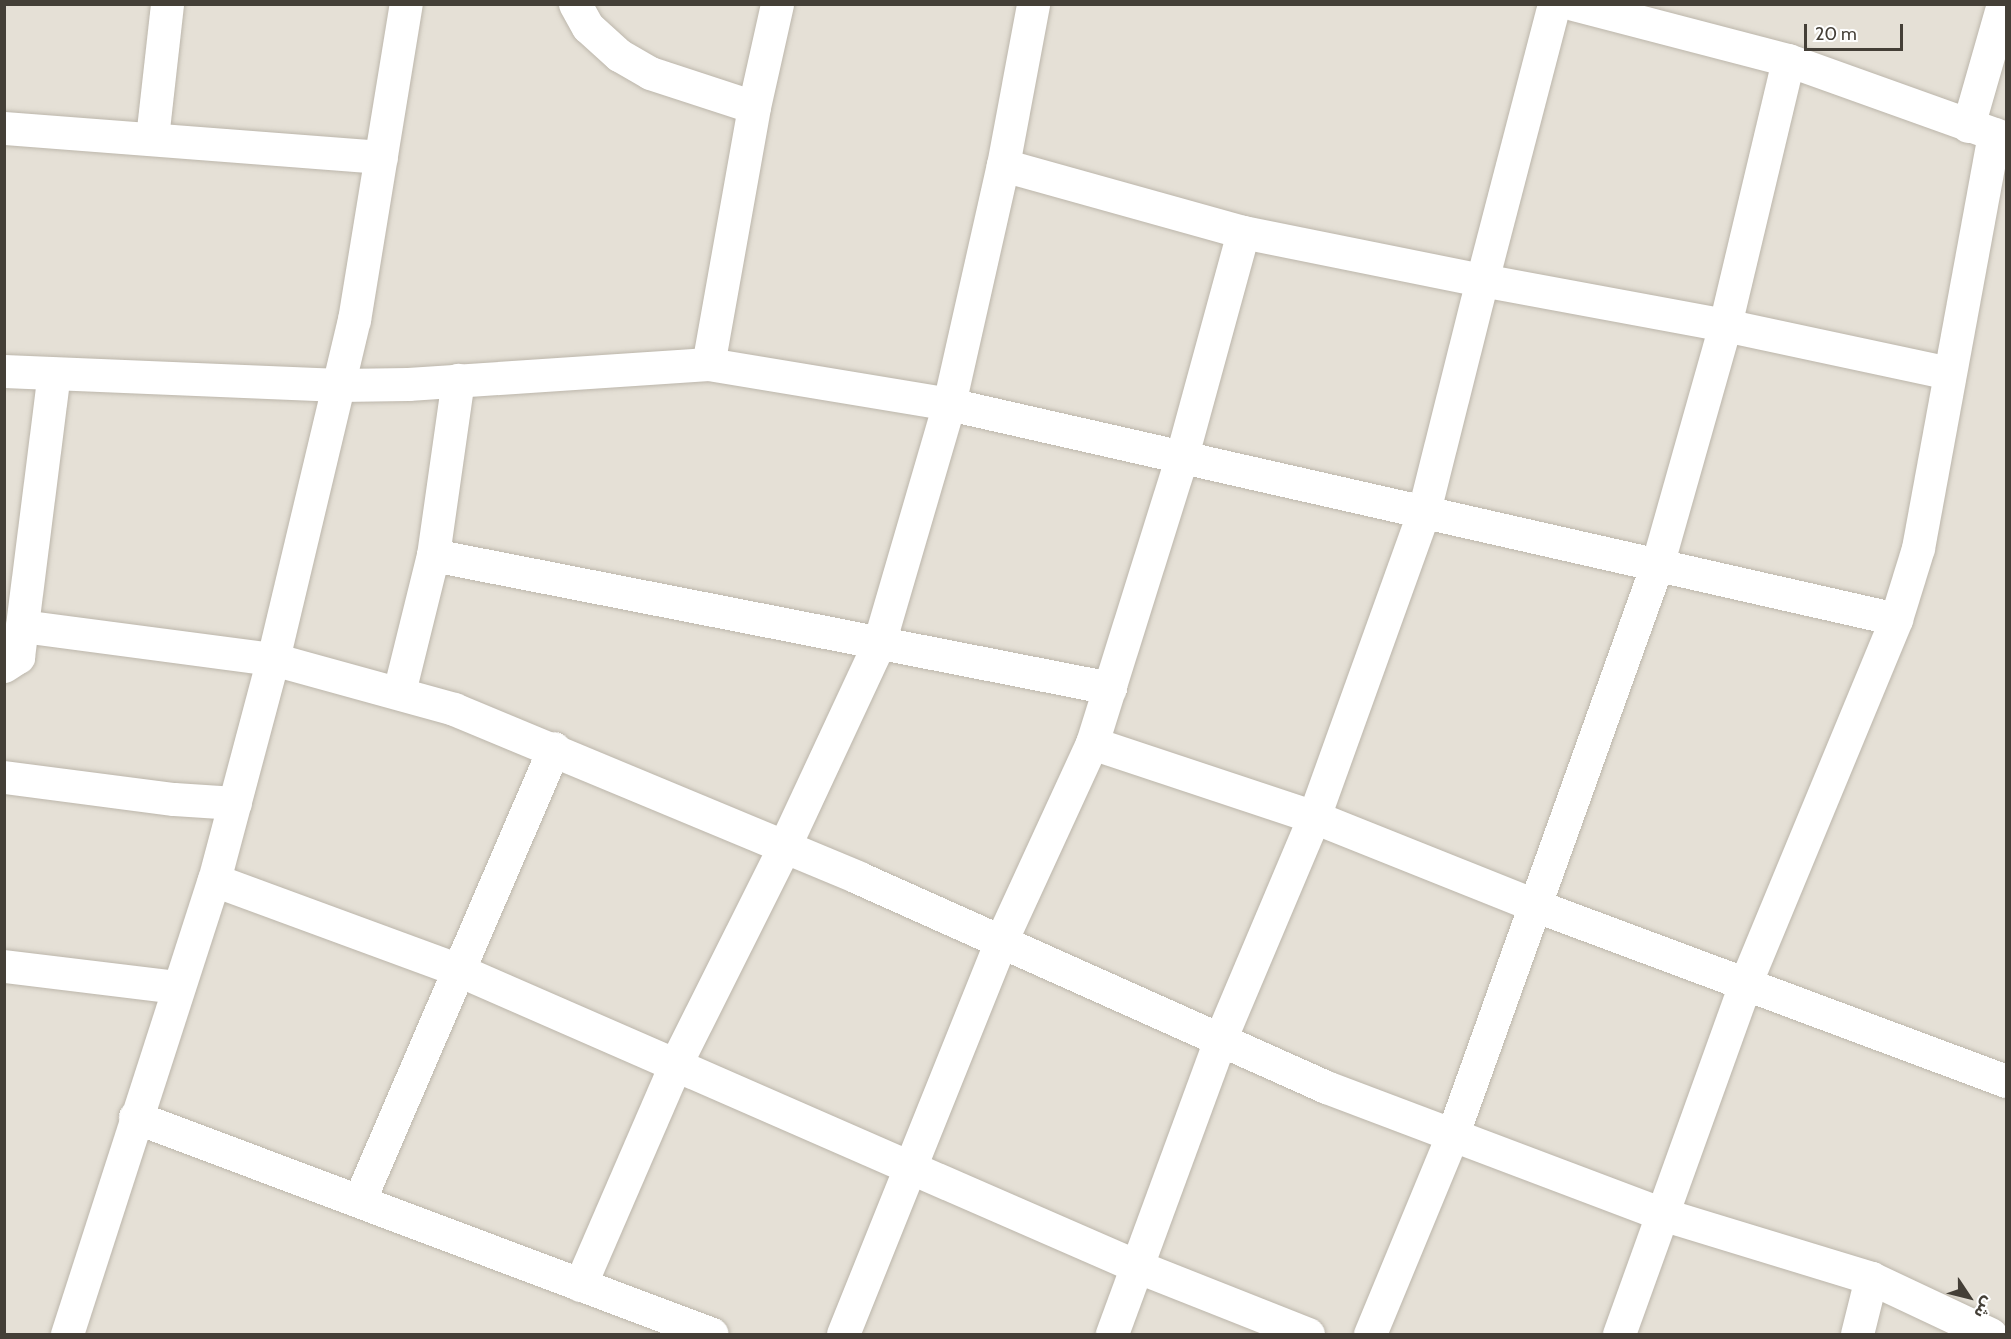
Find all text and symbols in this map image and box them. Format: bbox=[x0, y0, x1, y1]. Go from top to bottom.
scale bar bbox=[1807, 12, 1906, 50]
text: 20 m bbox=[1815, 23, 1857, 45]
north arrow bbox=[1939, 1267, 1999, 1327]
text: ش bbox=[1970, 1293, 1998, 1322]

